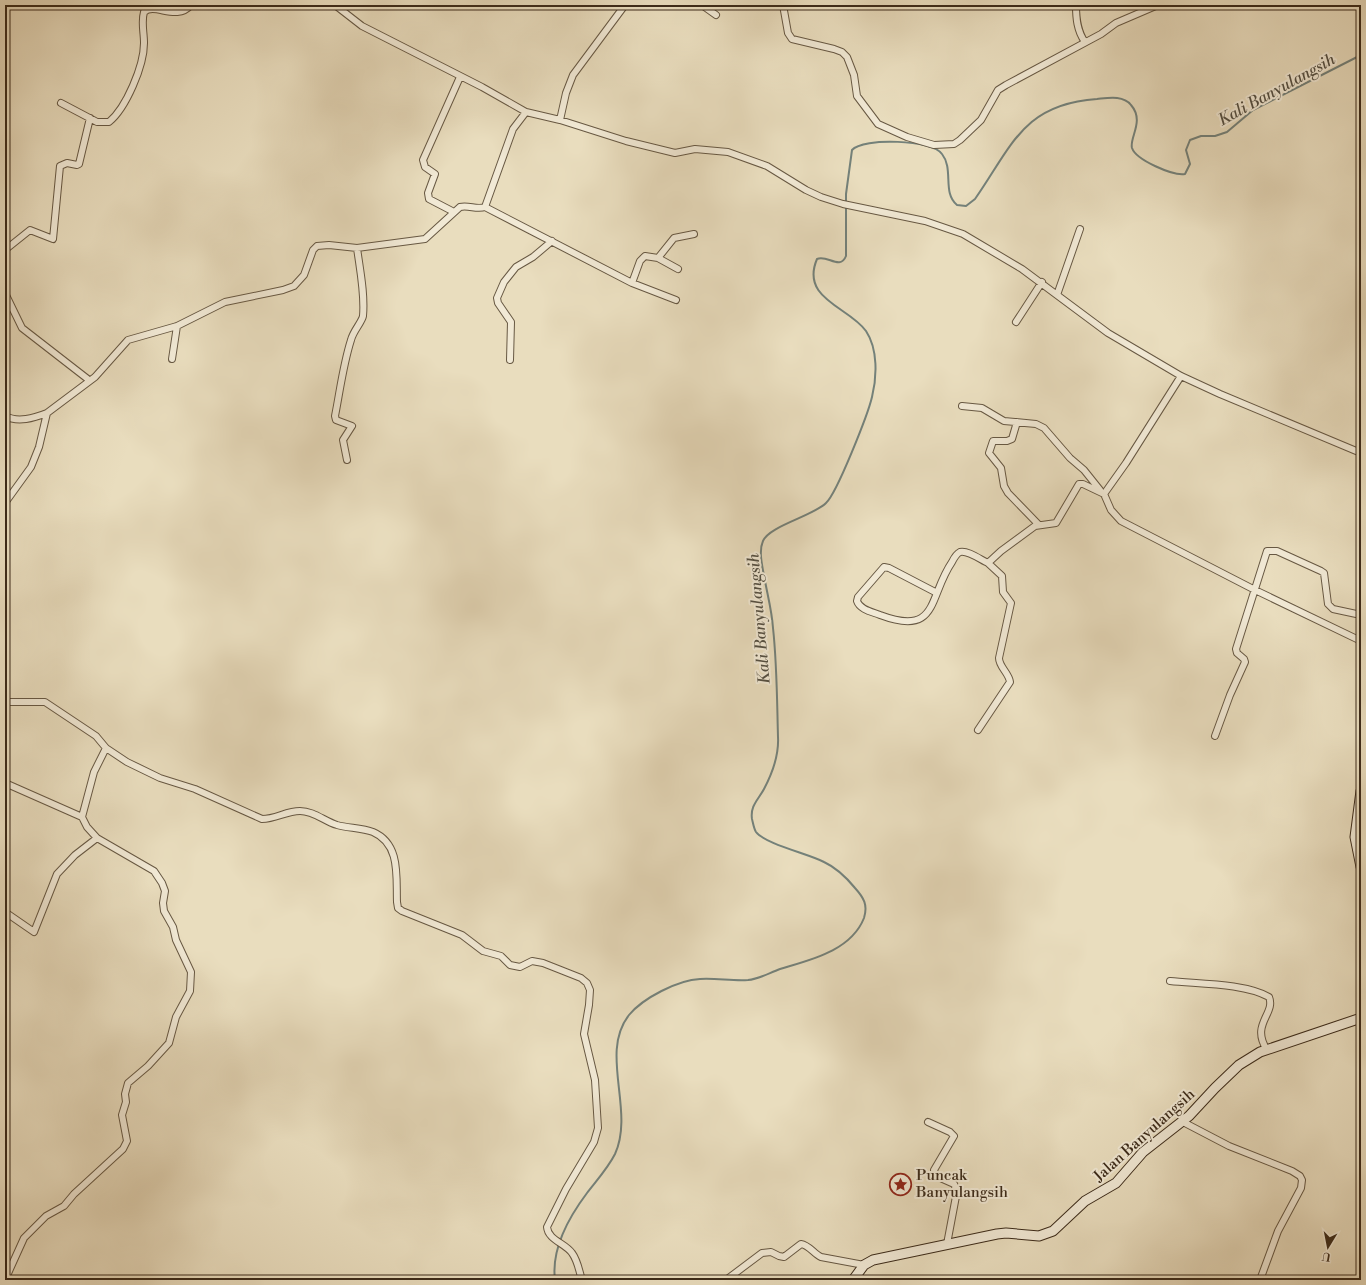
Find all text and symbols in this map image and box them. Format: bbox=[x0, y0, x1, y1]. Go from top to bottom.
water label: Kali Banyulangsih bbox=[1214, 49, 1339, 130]
water label: Kali Banyulangsih bbox=[743, 553, 775, 685]
street label: Jalan Banyulangsih bbox=[1089, 1085, 1199, 1187]
place label: Puncak Banyulangsih bbox=[915, 1166, 1008, 1202]
place icon: Puncak Banyulangsih bbox=[887, 1171, 913, 1197]
north arrow bbox=[1308, 1227, 1348, 1267]
text: U bbox=[1321, 1248, 1332, 1263]

